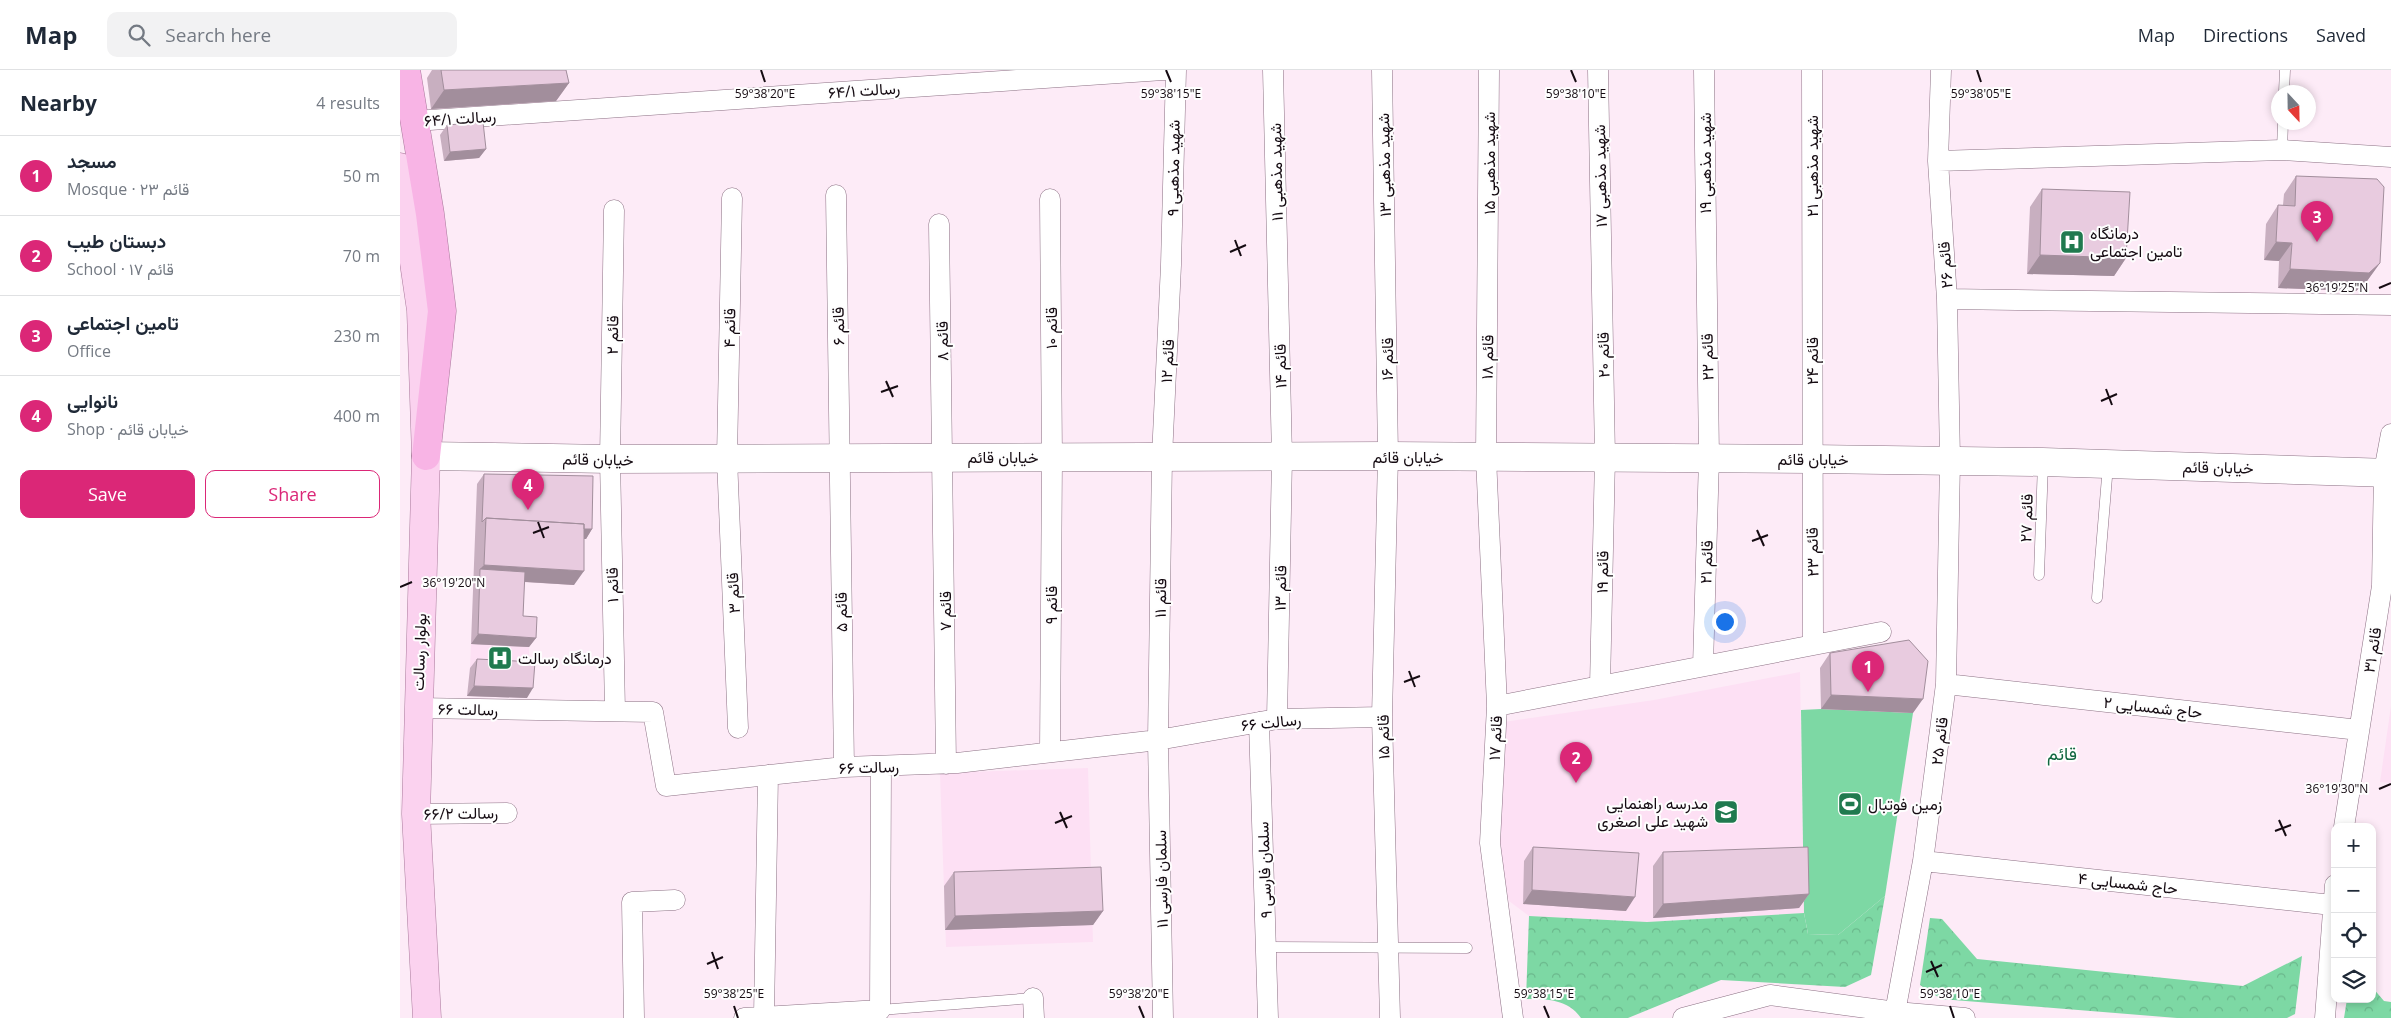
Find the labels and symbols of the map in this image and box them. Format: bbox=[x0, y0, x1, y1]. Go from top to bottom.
street label: رسالت ۶۴/۱ bbox=[827, 77, 901, 103]
text: 59°38'20"E bbox=[735, 85, 795, 102]
text: 59°38'15"E bbox=[1141, 85, 1201, 102]
text: 59°38'10"E bbox=[1546, 85, 1606, 102]
text: 59°38'05"E bbox=[1951, 85, 2011, 102]
north arrow bbox=[2271, 85, 2316, 130]
street label: رسالت ۶۴/۱ bbox=[423, 105, 497, 131]
street label: شهید مذهبی ۱۵ bbox=[1478, 112, 1500, 214]
street label: شهید مذهبی ۱۹ bbox=[1694, 112, 1716, 214]
street label: شهید مذهبی ۱۳ bbox=[1372, 113, 1396, 217]
street label: شهید مذهبی ۲۱ bbox=[1801, 115, 1823, 217]
street label: شهید مذهبی ۹ bbox=[1161, 120, 1185, 216]
street label: شهید مذهبی ۱۱ bbox=[1264, 123, 1288, 221]
street label: شهید مذهبی ۱۷ bbox=[1588, 124, 1612, 228]
pin: 3 bbox=[2301, 201, 2333, 242]
place label: درمانگاه تامین اجتماعی bbox=[2090, 222, 2182, 262]
hospital icon: درمانگاه تامین اجتماعی bbox=[2059, 229, 2085, 255]
street label: قائم ۲۶ bbox=[1932, 241, 1958, 289]
text: 36°19'25"N bbox=[2306, 279, 2368, 296]
street label: قائم ۶ bbox=[827, 307, 849, 345]
street label: قائم ۱۰ bbox=[1040, 307, 1062, 349]
street label: قائم ۴ bbox=[718, 308, 740, 348]
street label: قائم ۲ bbox=[601, 315, 623, 355]
street label: قائم ۸ bbox=[931, 321, 953, 361]
street label: قائم ۲۰ bbox=[1592, 332, 1614, 378]
street label: قائم ۲۲ bbox=[1696, 333, 1718, 381]
street label: قائم ۱۸ bbox=[1476, 334, 1498, 380]
street label: قائم ۱۶ bbox=[1376, 337, 1398, 381]
street label: قائم ۲۴ bbox=[1801, 337, 1823, 385]
street label: قائم ۱۲ bbox=[1155, 339, 1179, 383]
street label: قائم ۱۴ bbox=[1269, 344, 1291, 388]
street label: خیابان قائم bbox=[967, 446, 1039, 468]
street label: خیابان قائم bbox=[1372, 446, 1444, 468]
street label: خیابان قائم bbox=[562, 447, 634, 471]
street label: خیابان قائم bbox=[1777, 448, 1849, 470]
street label: خیابان قائم bbox=[2182, 455, 2254, 479]
pin: 4 bbox=[512, 469, 544, 510]
street label: قائم ۲۷ bbox=[2014, 493, 2038, 543]
street label: قائم ۲۳ bbox=[1801, 527, 1823, 577]
street label: قائم ۲۱ bbox=[1694, 540, 1718, 584]
street label: قائم ۱۹ bbox=[1591, 550, 1613, 594]
street label: قائم ۱۳ bbox=[1269, 565, 1291, 611]
street label: قائم ۱ bbox=[601, 567, 623, 603]
street label: قائم ۳ bbox=[721, 572, 745, 614]
text: 36°19'20"N bbox=[423, 574, 485, 591]
street label: قائم ۱۱ bbox=[1149, 578, 1171, 618]
street label: قائم ۹ bbox=[1040, 586, 1062, 624]
street label: قائم ۷ bbox=[934, 591, 956, 631]
street label: قائم ۵ bbox=[830, 592, 852, 632]
your location bbox=[1712, 609, 1738, 635]
street label: بولوار رسالت bbox=[407, 613, 431, 691]
street label: قائم ۳۱ bbox=[2358, 626, 2386, 674]
hospital icon: درمانگاه رسالت bbox=[487, 645, 513, 671]
place label: درمانگاه رسالت bbox=[518, 647, 612, 669]
pin: 1 bbox=[1852, 651, 1884, 692]
street label: حاج شمسایی ۲ bbox=[2102, 691, 2204, 724]
street label: رسالت ۶۶ bbox=[438, 697, 498, 721]
street label: رسالت ۶۶ bbox=[1240, 708, 1302, 736]
street label: قائم ۱۵ bbox=[1372, 714, 1394, 760]
street label: قائم ۱۷ bbox=[1483, 715, 1507, 761]
street label: قائم ۲۵ bbox=[1925, 716, 1953, 766]
district label: قائم bbox=[2047, 741, 2077, 766]
pin: 2 bbox=[1560, 742, 1592, 783]
street label: رسالت ۶۶ bbox=[839, 755, 899, 779]
text: 36°19'30"N bbox=[2306, 780, 2368, 797]
sports icon: زمین فوتبال bbox=[1837, 791, 1863, 817]
place label: مدرسه راهنمایی شهید علی اصغری bbox=[1597, 792, 1708, 832]
place label: زمین فوتبال bbox=[1868, 793, 1942, 815]
school or university icon: مدرسه راهنمایی شهید علی اصغری bbox=[1713, 799, 1739, 825]
street label: رسالت ۶۶/۲ bbox=[424, 801, 498, 825]
street label: سلمان فارسی ۹ bbox=[1251, 821, 1277, 919]
street label: سلمان فارسی ۱۱ bbox=[1149, 830, 1173, 928]
street label: حاج شمسایی ۴ bbox=[2077, 867, 2179, 900]
text: 59°38'25"E bbox=[704, 985, 764, 1002]
text: 59°38'20"E bbox=[1109, 985, 1169, 1002]
text: 59°38'15"E bbox=[1514, 985, 1574, 1002]
text: 59°38'10"E bbox=[1920, 985, 1980, 1002]

